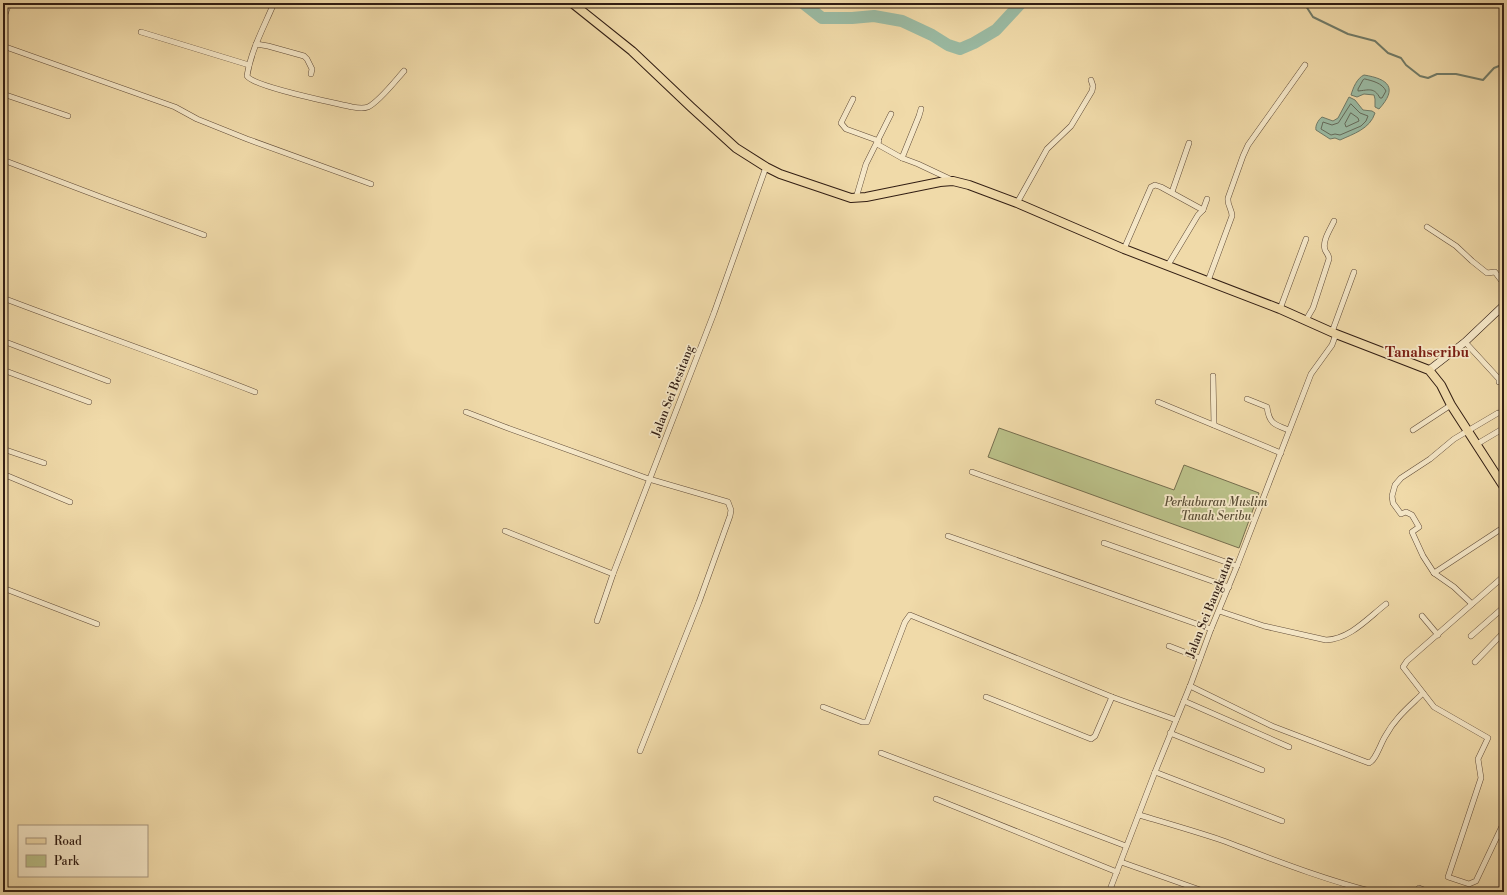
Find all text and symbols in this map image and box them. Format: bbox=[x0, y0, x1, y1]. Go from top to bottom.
street label: Jalan Sei Besitang bbox=[648, 342, 698, 440]
district label: Tanahseribu bbox=[1385, 344, 1470, 362]
park label: Perkuburan Muslim Tanah Seribu bbox=[1163, 495, 1268, 524]
street label: Jalan Sei Bangkatan bbox=[1182, 554, 1237, 661]
legend bbox=[18, 825, 148, 877]
text: Road bbox=[54, 834, 82, 849]
text: Park bbox=[54, 854, 80, 869]

